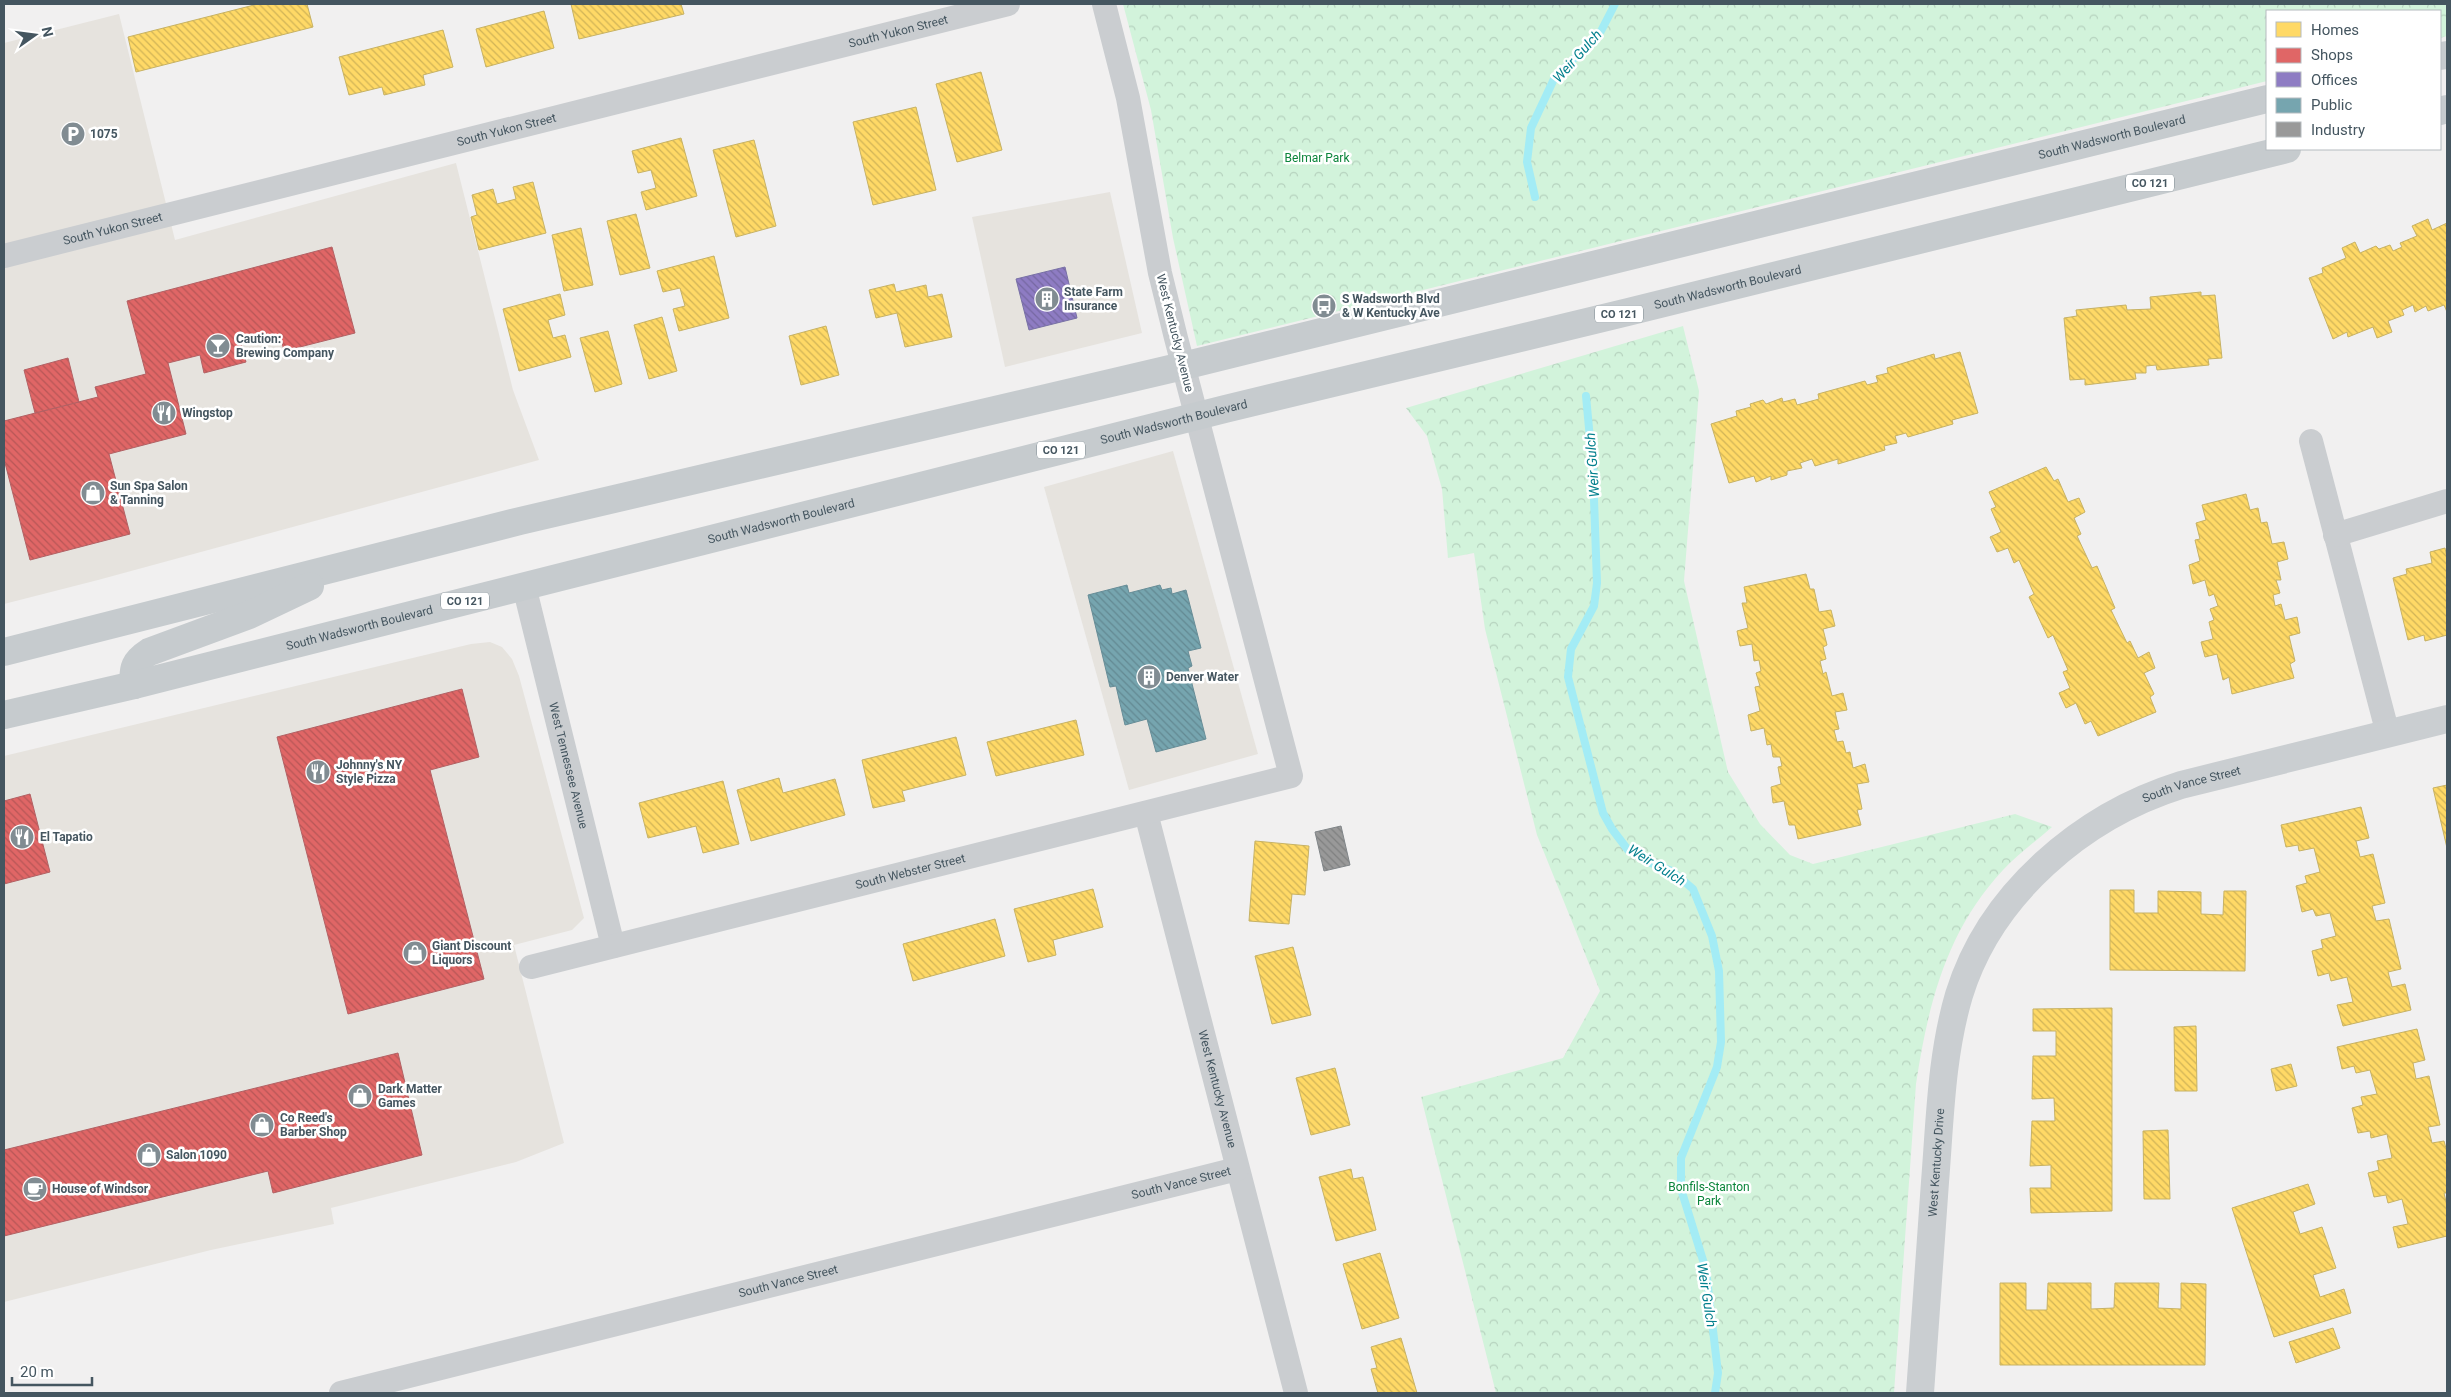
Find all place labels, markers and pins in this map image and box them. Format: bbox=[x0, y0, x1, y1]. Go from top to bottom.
parking icon: 1075 bbox=[60, 121, 86, 147]
place label: 1075 bbox=[90, 127, 118, 141]
place label: State Farm Insurance bbox=[1064, 285, 1123, 313]
building icon: State Farm Insurance bbox=[1034, 286, 1060, 312]
place label: S Wadsworth Blvd & W Kentucky Ave bbox=[1342, 292, 1440, 320]
bus stop icon: S Wadsworth Blvd & W Kentucky Ave bbox=[1311, 293, 1337, 319]
place label: Caution: Brewing Company bbox=[236, 332, 335, 360]
bar icon: Caution: Brewing Company bbox=[205, 333, 231, 359]
restaurant icon: Wingstop bbox=[151, 400, 177, 426]
place label: Wingstop bbox=[182, 406, 233, 420]
place label: Sun Spa Salon & Tanning bbox=[110, 479, 188, 507]
shop icon: Sun Spa Salon & Tanning bbox=[80, 480, 106, 506]
building icon: Denver Water bbox=[1136, 664, 1162, 690]
place label: Denver Water bbox=[1166, 670, 1239, 684]
place label: Johnny's NY Style Pizza bbox=[336, 758, 403, 786]
restaurant icon: Johnny's NY Style Pizza bbox=[305, 759, 331, 785]
restaurant icon: El Tapatio bbox=[9, 824, 35, 850]
place label: El Tapatio bbox=[40, 830, 93, 844]
place label: Giant Discount Liquors bbox=[432, 939, 511, 967]
shop icon: Giant Discount Liquors bbox=[402, 940, 428, 966]
place label: Dark Matter Games bbox=[378, 1082, 443, 1110]
shop icon: Dark Matter Games bbox=[347, 1083, 373, 1109]
place label: Co Reed's Barber Shop bbox=[280, 1111, 347, 1139]
shop icon: Co Reed's Barber Shop bbox=[249, 1112, 275, 1138]
shop icon: Salon 1090 bbox=[136, 1142, 162, 1168]
place label: Salon 1090 bbox=[166, 1148, 227, 1162]
cafe icon: House of Windsor bbox=[22, 1176, 48, 1202]
place label: House of Windsor bbox=[52, 1182, 149, 1196]

